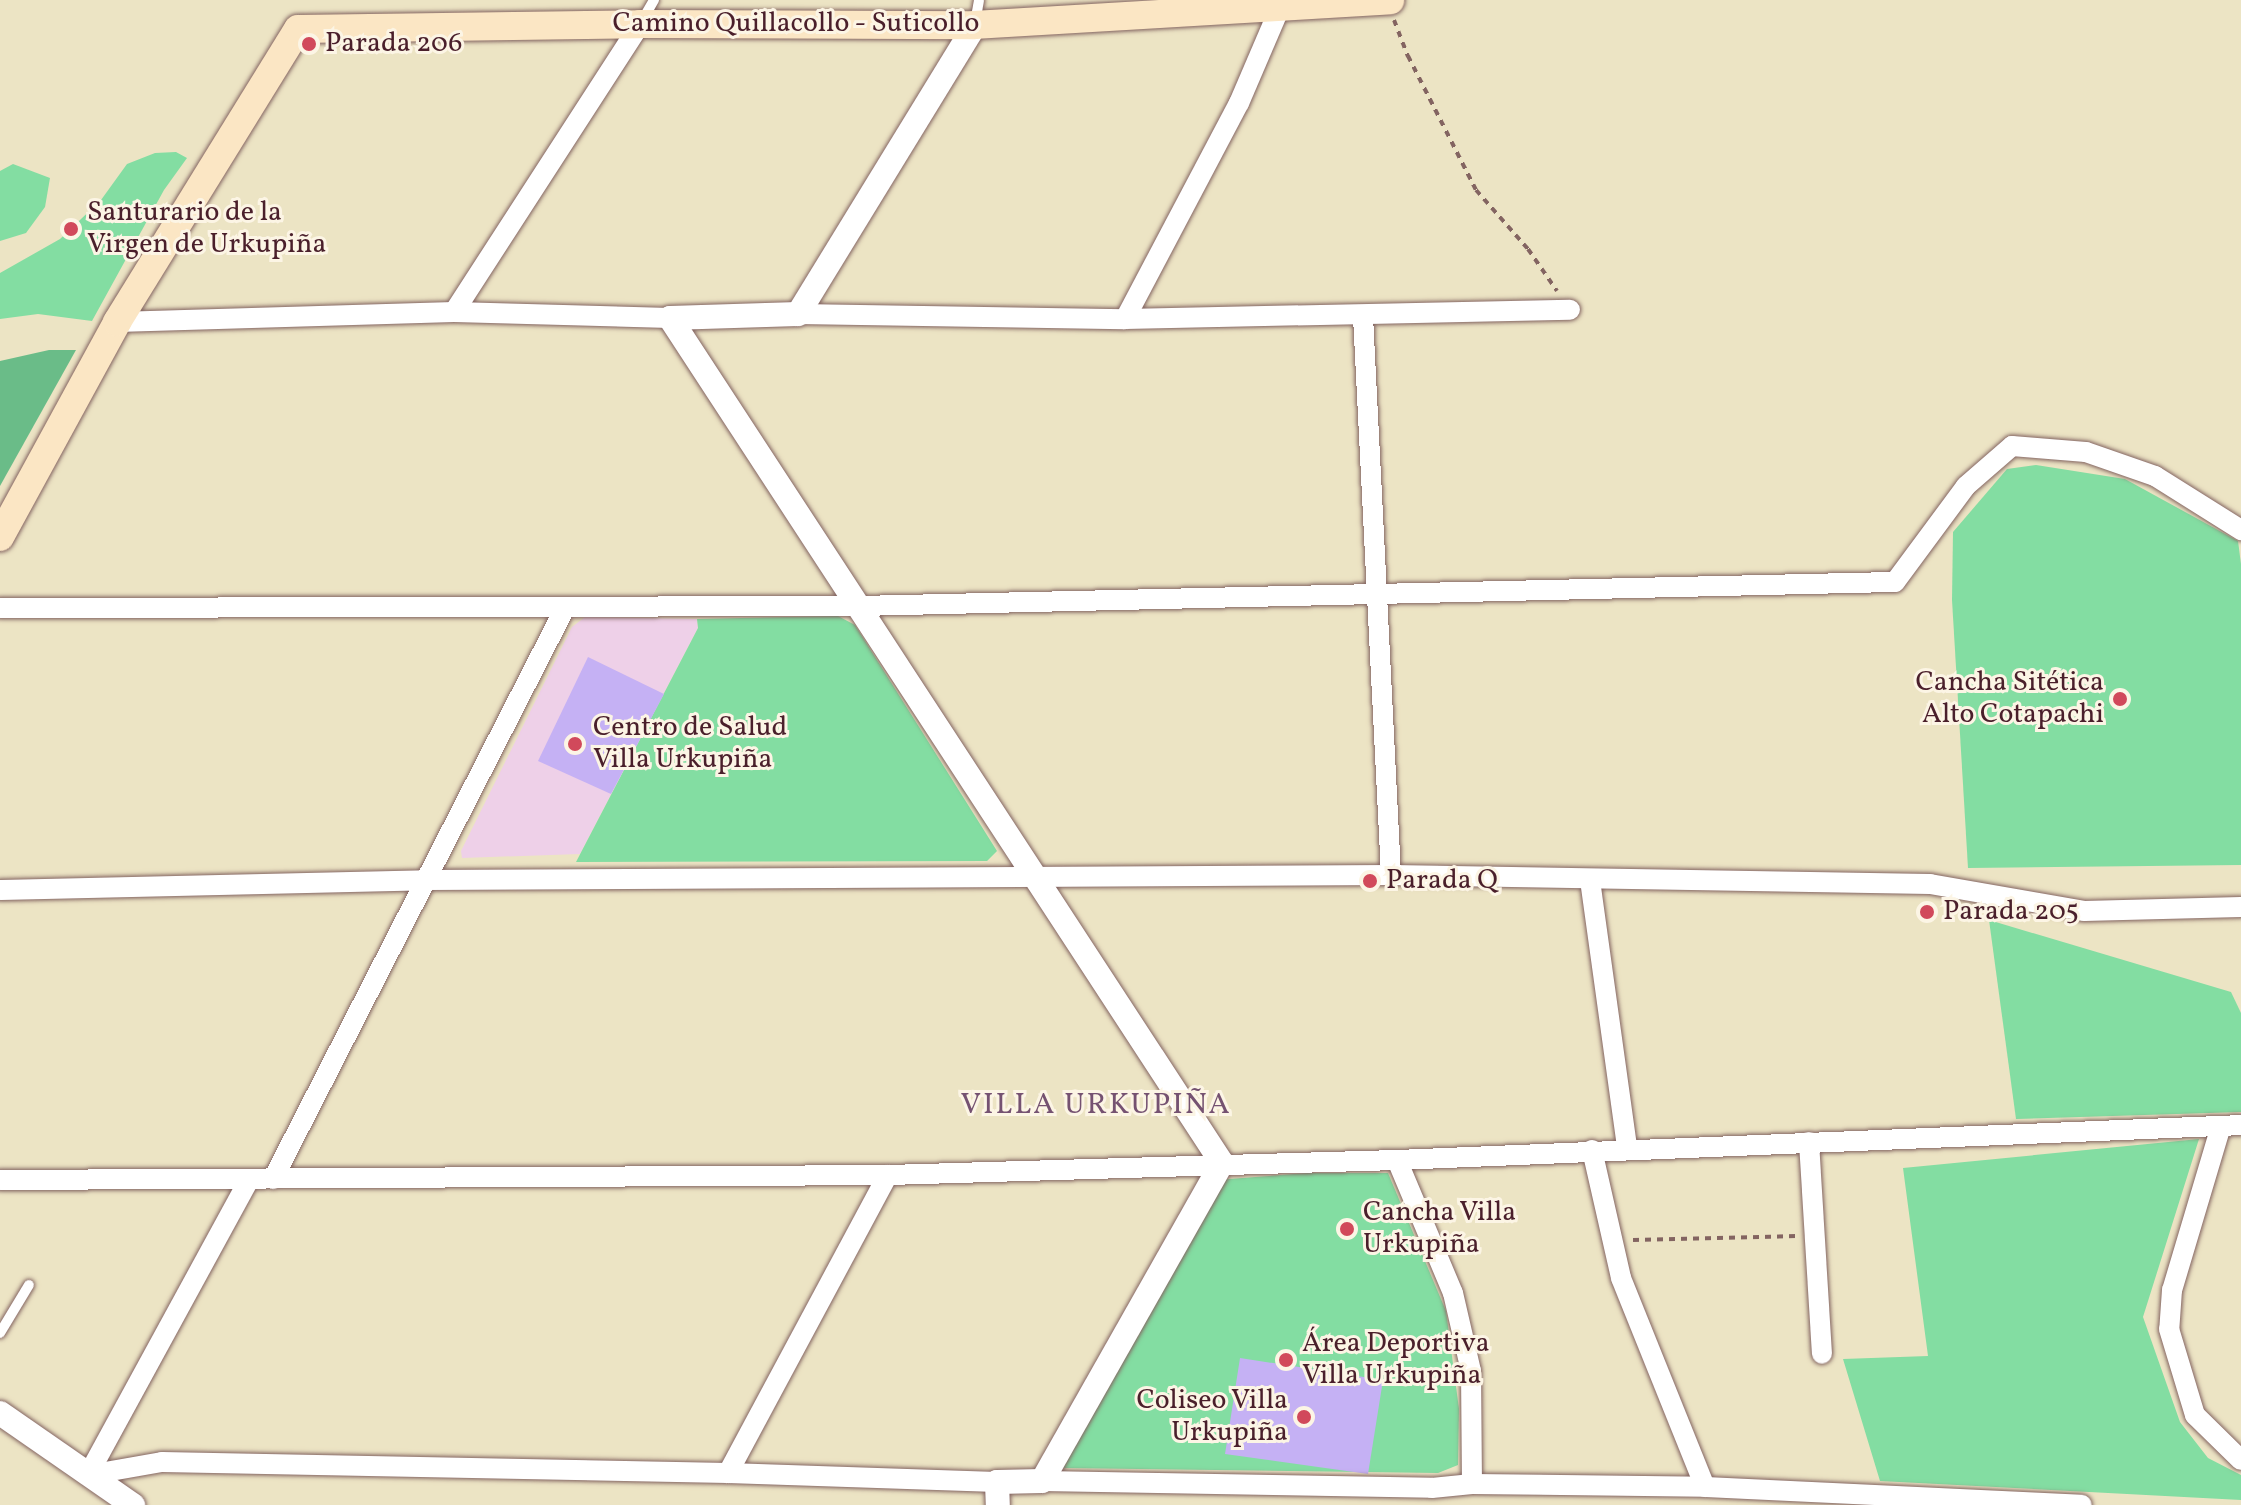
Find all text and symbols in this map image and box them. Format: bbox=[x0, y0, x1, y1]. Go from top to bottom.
street label: Camino Quillacollo - Suticollo bbox=[612, 7, 980, 41]
place label: Parada 206 bbox=[325, 27, 462, 61]
marker: Parada 206 bbox=[300, 35, 318, 53]
place label: Santurario de la Virgen de Urkupiña bbox=[87, 196, 326, 262]
marker: Santurario de la Virgen de Urkupiña bbox=[62, 220, 80, 238]
place label: Cancha Sitética Alto Cotapachi bbox=[1916, 666, 2104, 732]
marker: Cancha Sitética Alto Cotapachi bbox=[2111, 690, 2129, 708]
place label: Centro de Salud Villa Urkupiña bbox=[593, 711, 787, 777]
marker: Centro de Salud Villa Urkupiña bbox=[564, 733, 586, 755]
place label: Parada Q bbox=[1386, 864, 1498, 898]
marker: Parada Q bbox=[1361, 872, 1379, 890]
place label: Parada 205 bbox=[1943, 895, 2079, 929]
marker: Parada 205 bbox=[1918, 903, 1936, 921]
district label: VILLA URKUPIÑA bbox=[960, 1087, 1232, 1123]
place label: Cancha Villa Urkupiña bbox=[1363, 1196, 1517, 1262]
marker: Cancha Villa Urkupiña bbox=[1338, 1220, 1356, 1238]
place label: Área Deportiva Villa Urkupiña bbox=[1302, 1327, 1490, 1393]
marker: Área Deportiva Villa Urkupiña bbox=[1277, 1351, 1295, 1369]
place label: Coliseo Villa Urkupiña bbox=[1136, 1384, 1288, 1450]
marker: Coliseo Villa Urkupiña bbox=[1295, 1408, 1313, 1426]

